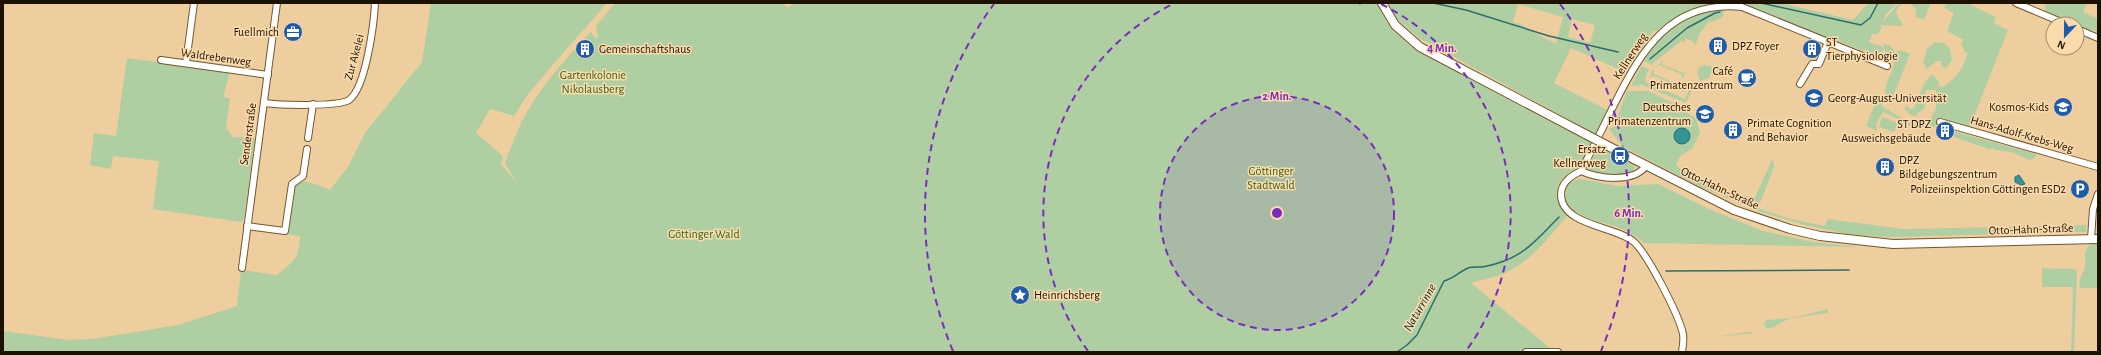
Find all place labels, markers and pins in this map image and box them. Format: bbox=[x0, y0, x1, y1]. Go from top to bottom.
office icon: Fuellmich bbox=[282, 21, 304, 43]
place label: Fuellmich bbox=[233, 26, 279, 38]
building icon: DPZ Foyer bbox=[1707, 35, 1729, 57]
place label: ST Tierphysiologie bbox=[1826, 36, 1898, 63]
building icon: Gemeinschaftshaus bbox=[574, 38, 596, 60]
building icon: ST Tierphysiologie bbox=[1801, 38, 1823, 60]
place label: DPZ Foyer bbox=[1732, 40, 1779, 53]
place label: Gemeinschaftshaus bbox=[599, 43, 691, 55]
place label: Café Primatenzentrum bbox=[1650, 65, 1733, 91]
cafe icon: Café Primatenzentrum bbox=[1736, 67, 1758, 89]
school or university icon: Georg-August-Universität bbox=[1803, 87, 1825, 109]
place label: Georg-August-Universität bbox=[1828, 92, 1947, 104]
school or university icon: Kosmos-Kids bbox=[2052, 96, 2074, 118]
place label: Deutsches Primatenzentrum bbox=[1608, 101, 1691, 127]
place label: Kosmos-Kids bbox=[1989, 101, 2049, 113]
school or university icon: Deutsches Primatenzentrum bbox=[1694, 103, 1716, 125]
place label: Primate Cognition and Behavior bbox=[1747, 117, 1832, 143]
place label: ST DPZ Ausweichsgebäude bbox=[1841, 118, 1931, 144]
building icon: Primate Cognition and Behavior bbox=[1722, 119, 1744, 141]
building icon: ST DPZ Ausweichsgebäude bbox=[1934, 120, 1956, 142]
place label: Ersatz Kellnerweg bbox=[1553, 143, 1606, 169]
bus stop icon: Ersatz Kellnerweg bbox=[1609, 145, 1631, 167]
place label: DPZ Bildgebungszentrum bbox=[1899, 154, 1997, 180]
building icon: DPZ Bildgebungszentrum bbox=[1874, 156, 1896, 178]
parking icon: Polizeiinspektion Göttingen ESD2 bbox=[2069, 178, 2091, 200]
place label: Polizeiinspektion Göttingen ESD2 bbox=[1910, 183, 2067, 195]
centre of rings bbox=[1270, 206, 1284, 220]
place icon: Heinrichsberg bbox=[1009, 284, 1031, 306]
place label: Heinrichsberg bbox=[1034, 289, 1100, 301]

